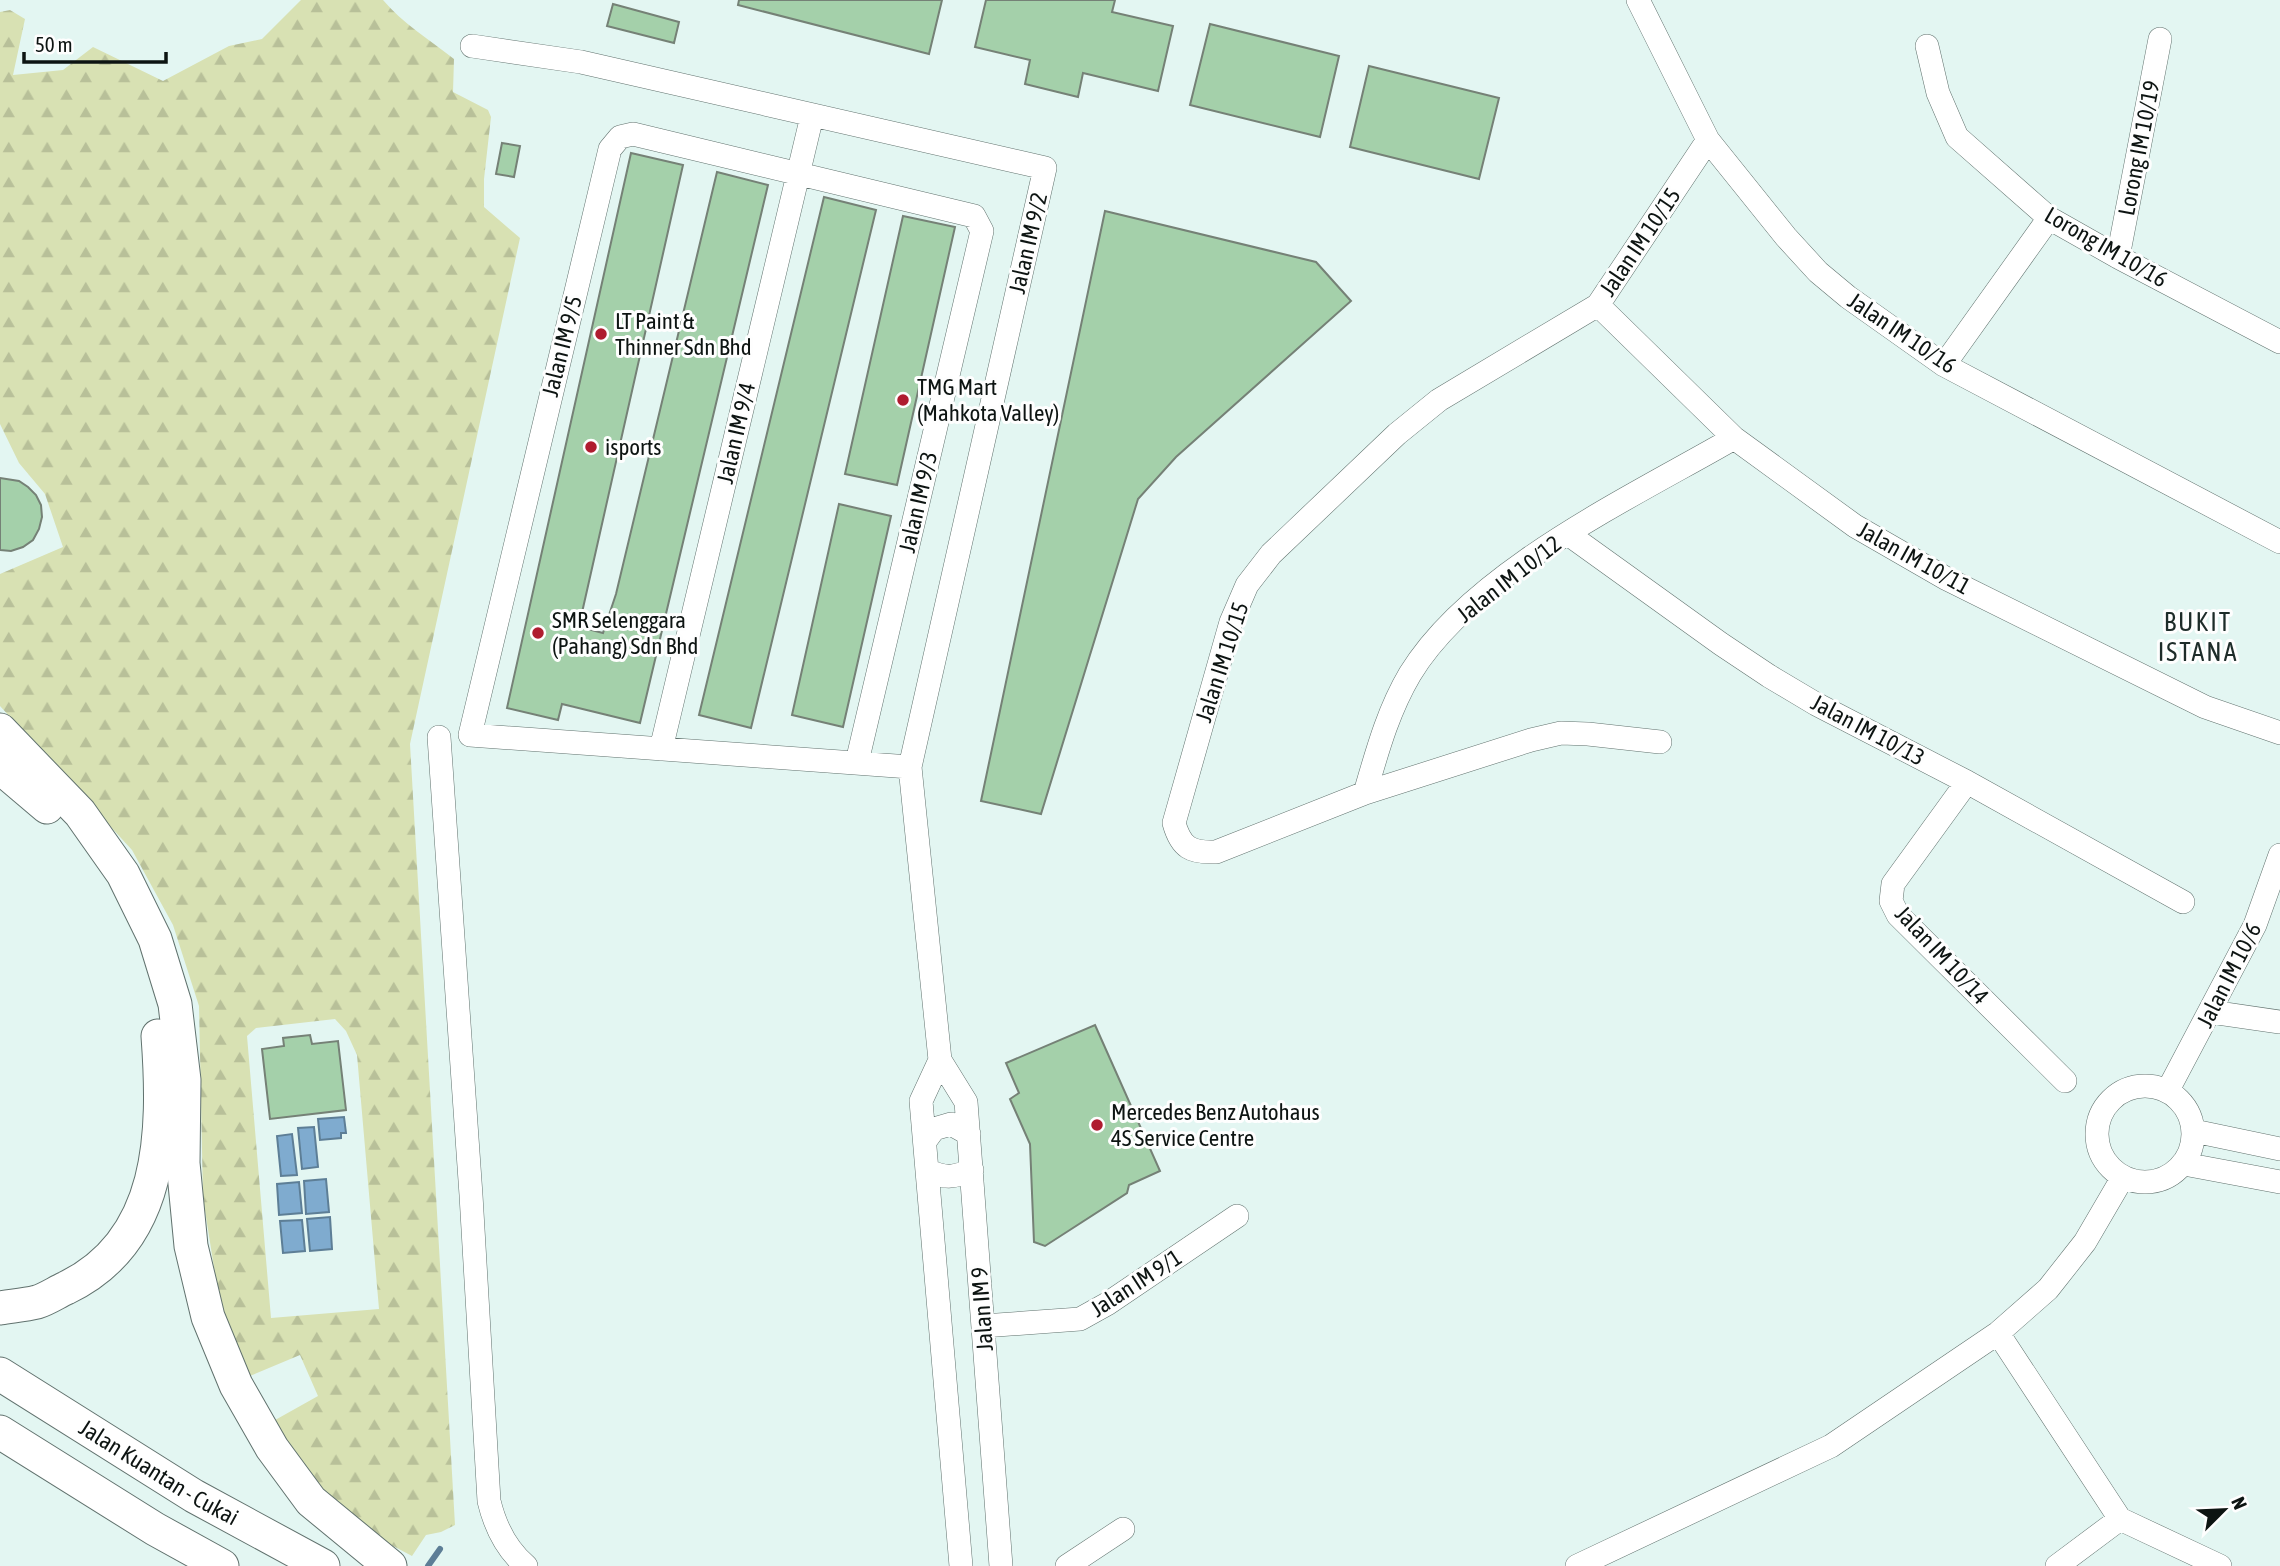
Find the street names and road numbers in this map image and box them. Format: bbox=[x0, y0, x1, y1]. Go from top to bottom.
street label: Lorong IM 10/19 bbox=[2113, 78, 2165, 218]
street label: Jalan IM 10/15 bbox=[1594, 183, 1686, 301]
street label: Jalan IM 9/2 bbox=[1004, 190, 1052, 296]
street label: Lorong IM 10/16 bbox=[2040, 202, 2172, 292]
street label: Jalan IM 10/16 bbox=[1843, 287, 1961, 379]
street label: Jalan IM 9/5 bbox=[537, 293, 587, 399]
street label: Jalan IM 9/4 bbox=[712, 380, 760, 486]
street label: Jalan IM 9/3 bbox=[894, 449, 942, 555]
street label: Jalan IM 10/11 bbox=[1853, 516, 1975, 600]
street label: Jalan IM 10/12 bbox=[1452, 530, 1566, 628]
street label: Jalan IM 10/15 bbox=[1190, 599, 1254, 725]
street label: Jalan IM 10/13 bbox=[1807, 689, 1929, 771]
street label: Jalan IM 10/14 bbox=[1890, 901, 1994, 1009]
street label: Jalan IM 10/6 bbox=[2192, 918, 2266, 1032]
street label: Jalan IM 9/1 bbox=[1086, 1244, 1186, 1322]
street label: Jalan IM 9 bbox=[966, 1266, 998, 1352]
street label: Jalan Kuantan - Cukai bbox=[75, 1414, 243, 1531]

